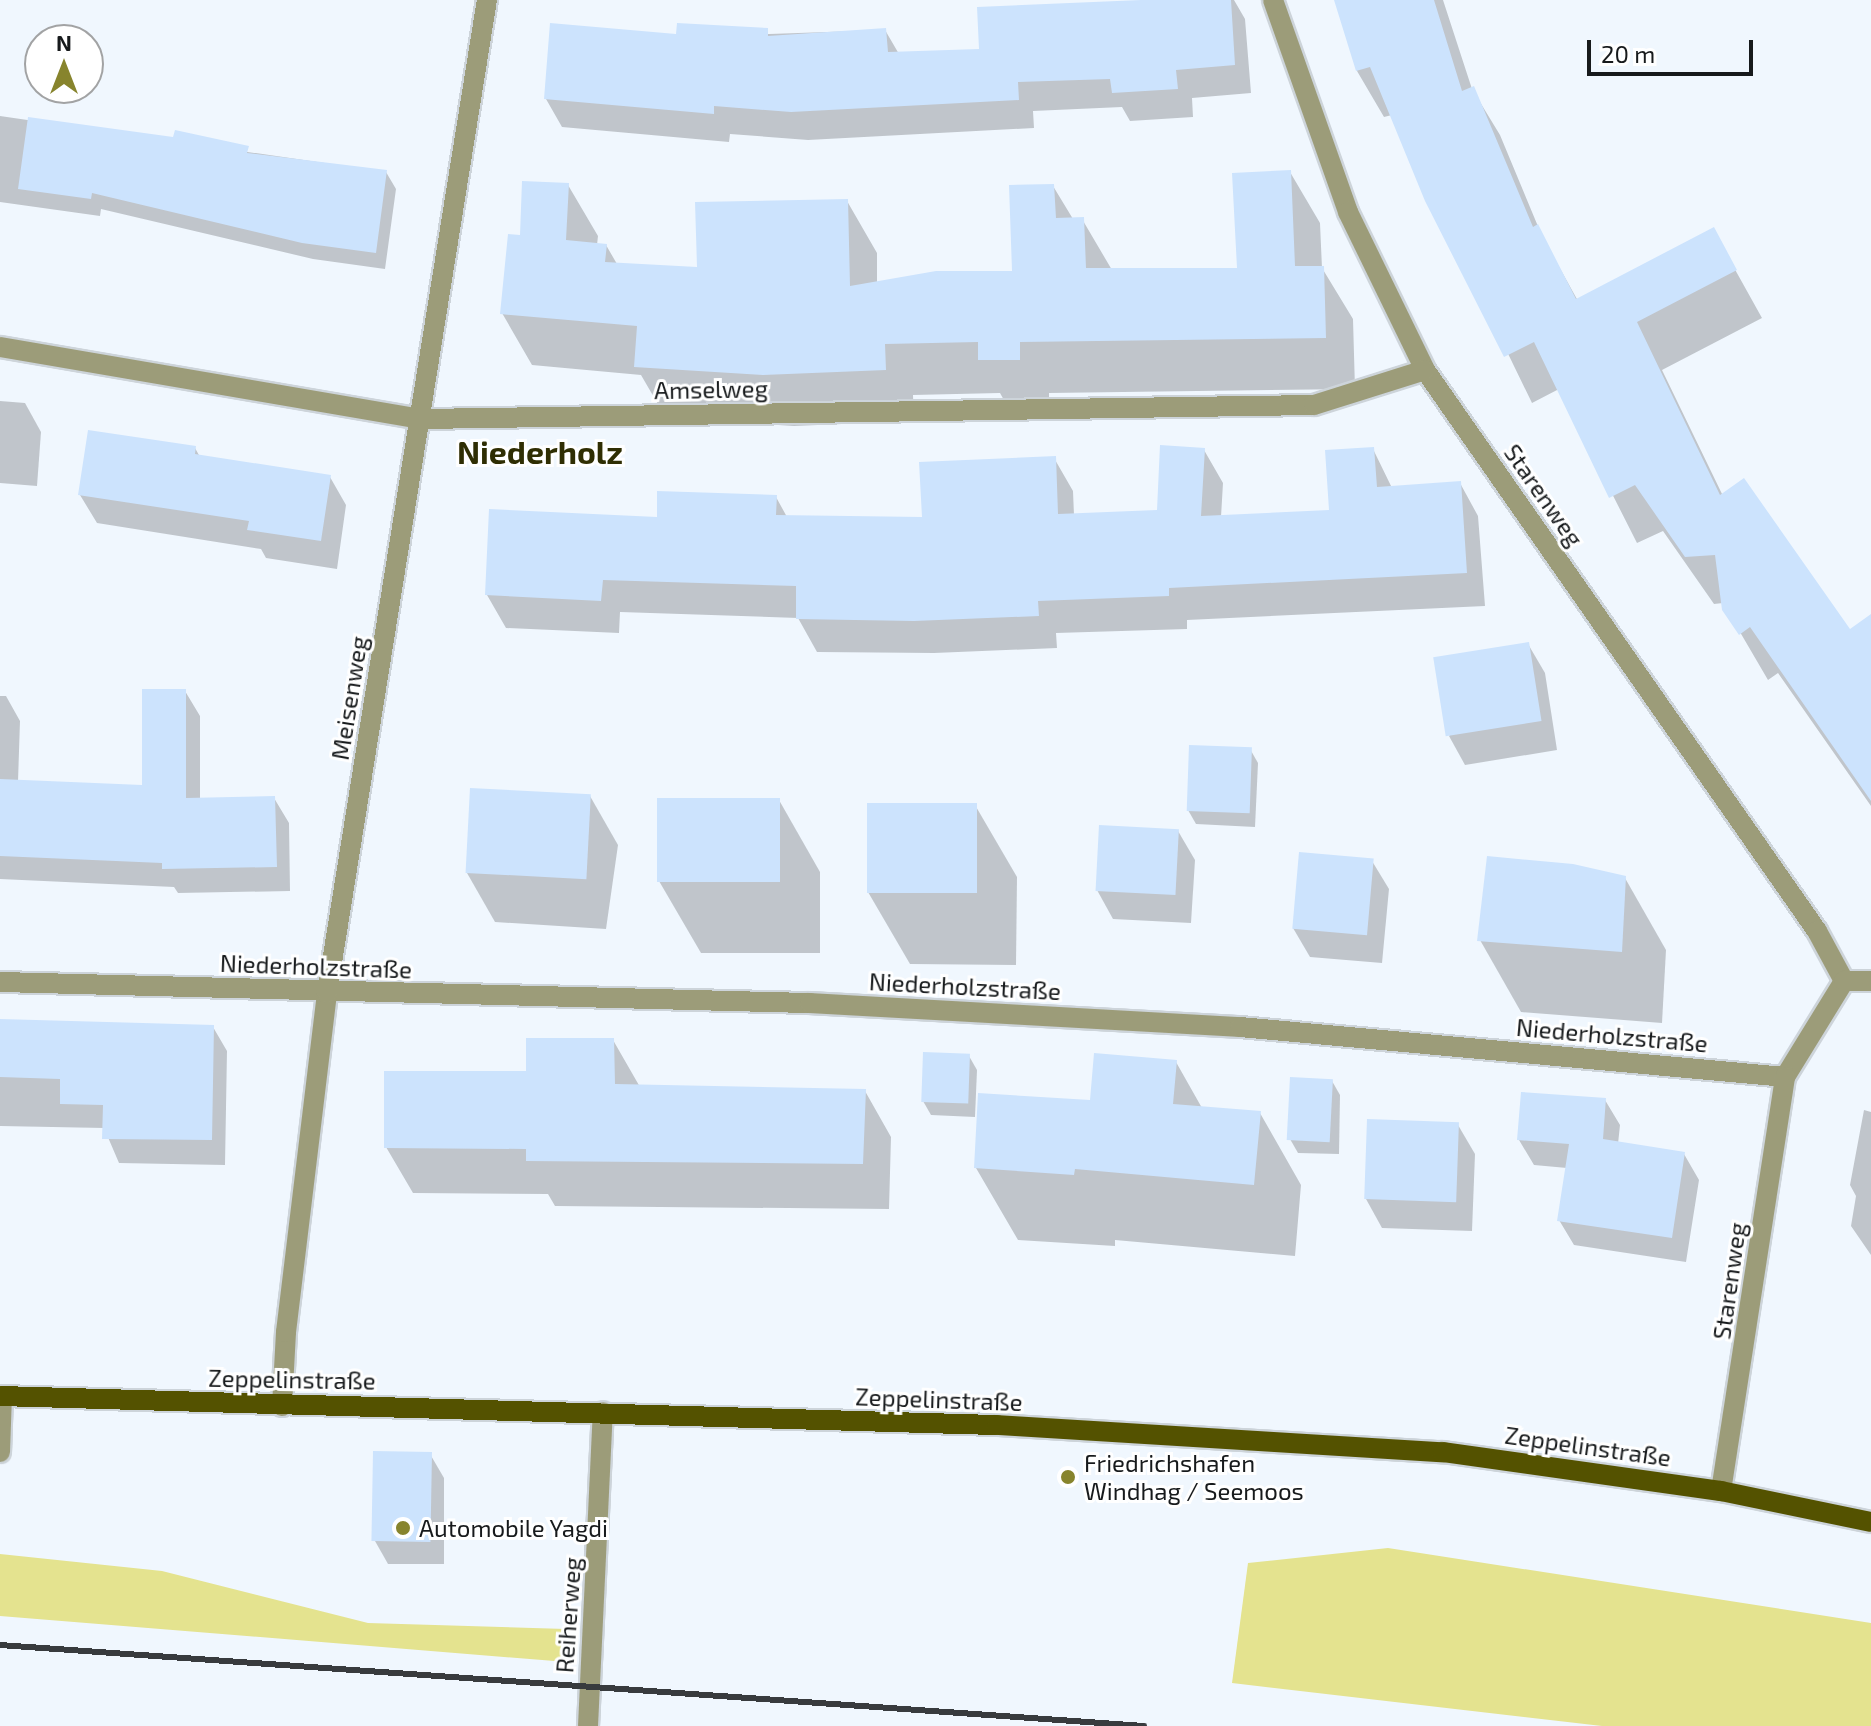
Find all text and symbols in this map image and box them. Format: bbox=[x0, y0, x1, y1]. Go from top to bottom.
north arrow bbox=[24, 24, 104, 104]
scale bar bbox=[1591, 24, 1757, 74]
text: N bbox=[56, 29, 72, 55]
text: 20 m bbox=[1601, 39, 1655, 68]
street label: Amselweg bbox=[654, 374, 768, 404]
district label: Niederholz bbox=[457, 432, 623, 470]
street label: Starenweg bbox=[1498, 439, 1590, 551]
street label: Meisenweg bbox=[325, 634, 373, 762]
street label: Niederholzstraße bbox=[219, 948, 413, 984]
street label: Niederholzstraße bbox=[868, 967, 1062, 1005]
street label: Niederholzstraße bbox=[1515, 1012, 1709, 1058]
street label: Starenweg bbox=[1707, 1221, 1751, 1341]
street label: Zeppelinstraße bbox=[208, 1363, 376, 1395]
street label: Zeppelinstraße bbox=[855, 1382, 1023, 1416]
street label: Zeppelinstraße bbox=[1503, 1420, 1673, 1472]
place label: Friedrichshafen Windhag / Seemoos bbox=[1084, 1449, 1304, 1505]
marker: Friedrichshafen Windhag / Seemoos bbox=[1059, 1468, 1077, 1486]
place label: Automobile Yagdi bbox=[419, 1514, 609, 1542]
marker: Automobile Yagdi bbox=[394, 1519, 412, 1537]
street label: Reiherweg bbox=[550, 1556, 586, 1674]

